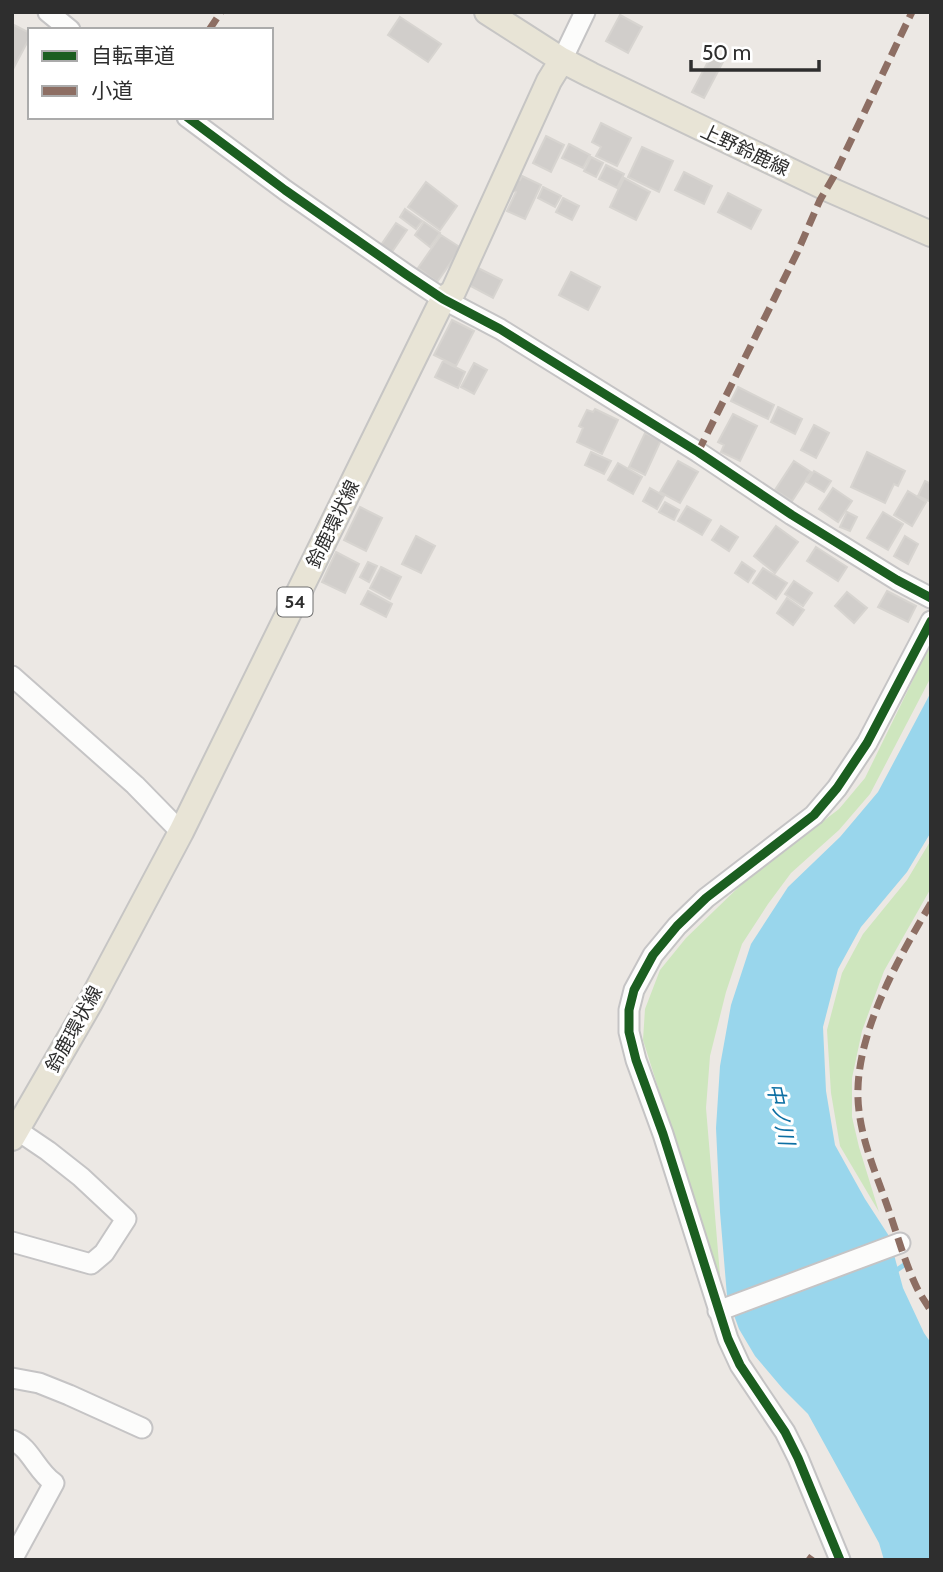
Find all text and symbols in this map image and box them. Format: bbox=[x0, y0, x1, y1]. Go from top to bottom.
legend bbox=[28, 28, 273, 119]
scale bar bbox=[691, 28, 819, 72]
text: 50 m bbox=[702, 40, 751, 65]
text: 自転車道 bbox=[91, 43, 175, 68]
text: 小道 bbox=[91, 78, 133, 103]
street label: 上野鈴鹿線 bbox=[697, 119, 793, 181]
street label: 鈴鹿環状線 bbox=[302, 476, 364, 572]
road number: 54 bbox=[278, 588, 312, 616]
street label: 鈴鹿環状線 bbox=[41, 982, 107, 1076]
water label: 中ノ川 bbox=[762, 1081, 800, 1149]

